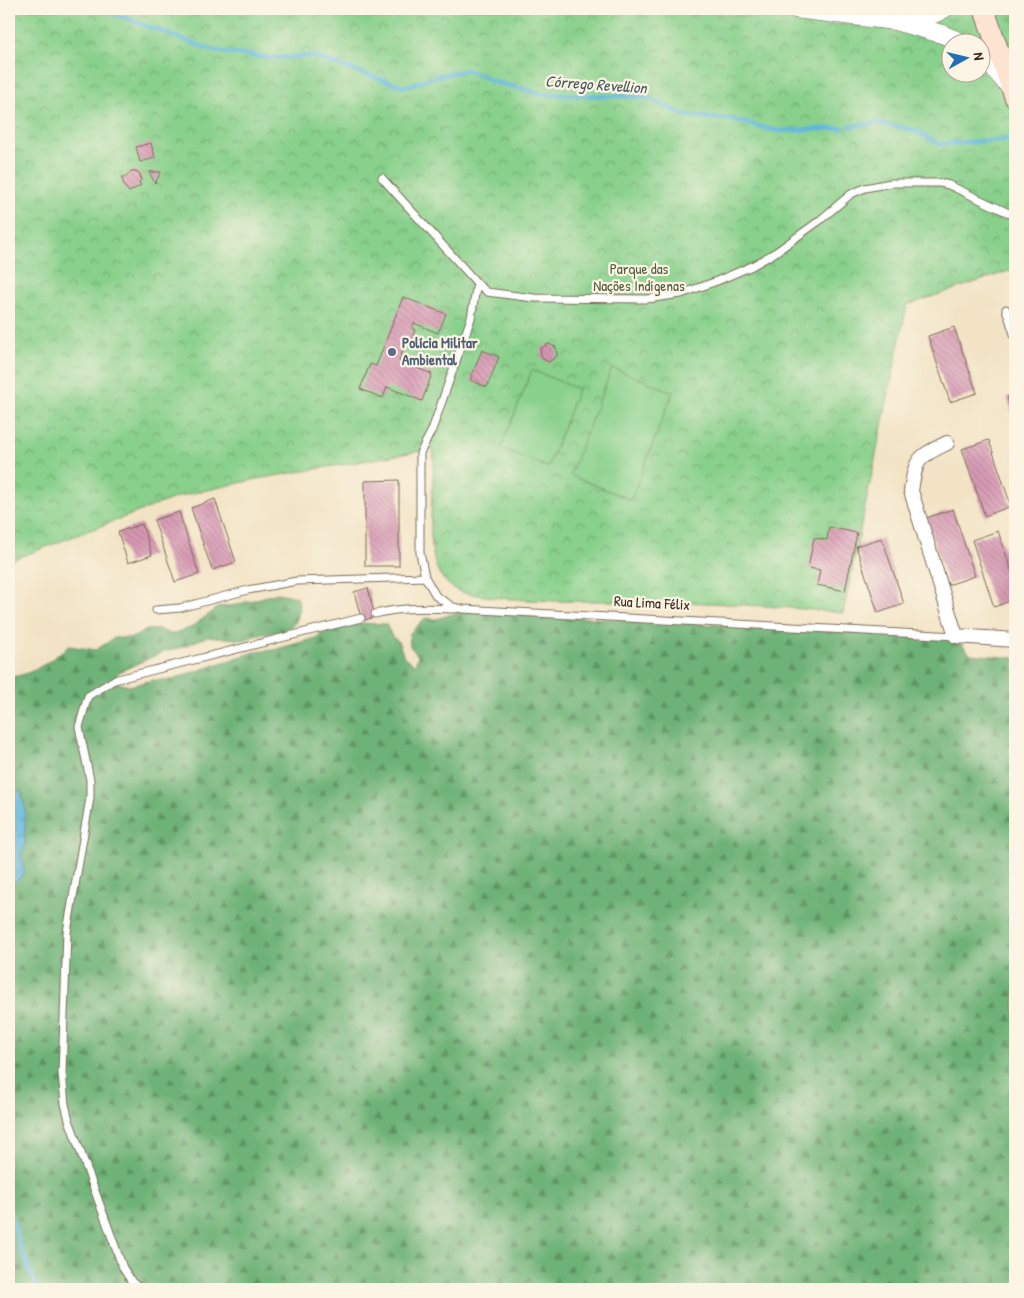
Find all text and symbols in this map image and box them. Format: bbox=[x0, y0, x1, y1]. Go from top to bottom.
north arrow bbox=[942, 32, 992, 82]
text: N bbox=[969, 51, 989, 62]
water label: Córrego Revellion bbox=[544, 69, 649, 99]
park label: Parque das Nações Indígenas bbox=[593, 258, 685, 296]
place label: Polícia Militar Ambiental bbox=[402, 332, 478, 370]
marker: Polícia Militar Ambiental bbox=[386, 346, 398, 358]
street label: Rua Lima Félix bbox=[613, 590, 691, 615]

